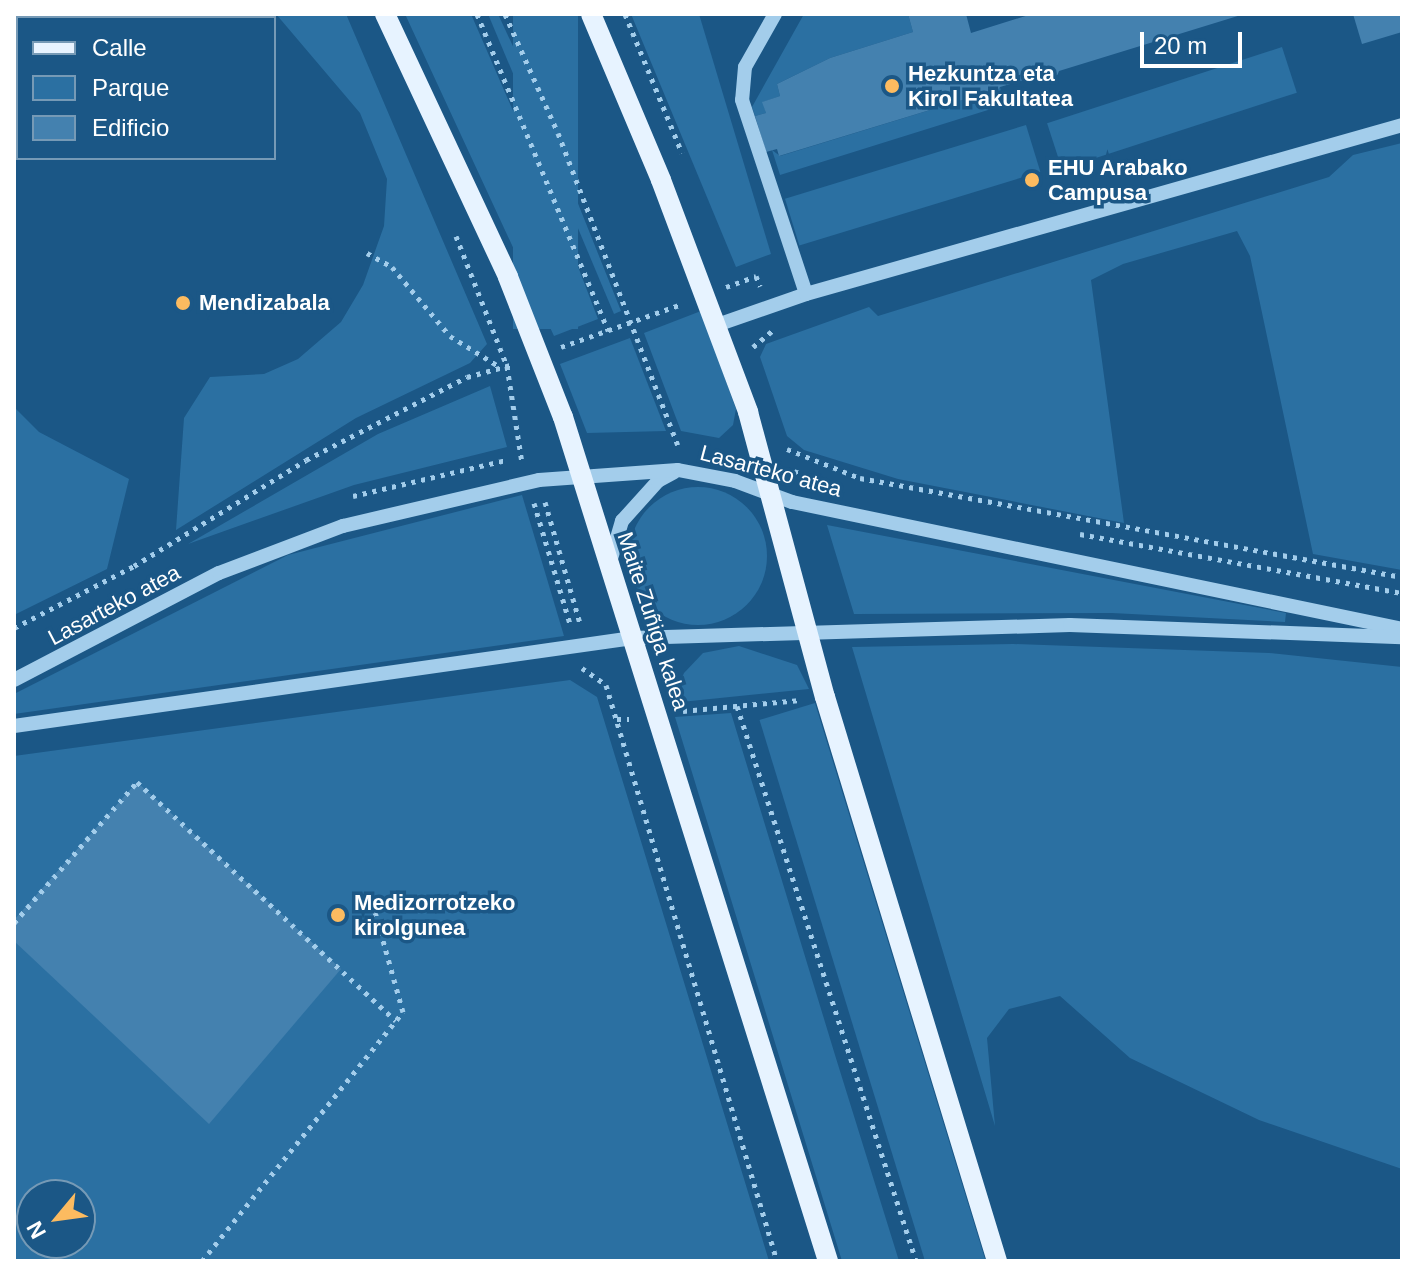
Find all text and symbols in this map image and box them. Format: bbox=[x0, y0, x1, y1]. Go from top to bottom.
legend bbox=[16, 16, 276, 160]
scale bar bbox=[1144, 16, 1246, 66]
text: 20 m bbox=[1154, 32, 1207, 59]
text: Calle bbox=[92, 34, 147, 61]
place label: Hezkuntza eta Kirol Fakultatea bbox=[908, 60, 1073, 112]
text: Parque bbox=[92, 74, 169, 101]
marker: Hezkuntza eta Kirol Fakultatea bbox=[883, 77, 901, 95]
text: Edificio bbox=[92, 114, 169, 141]
place label: EHU Arabako Campusa bbox=[1048, 154, 1189, 206]
marker: EHU Arabako Campusa bbox=[1023, 171, 1041, 189]
place label: Mendizabala bbox=[199, 290, 330, 316]
marker: Mendizabala bbox=[174, 294, 192, 312]
street label: Lasarteko atea bbox=[697, 439, 845, 503]
street label: Maite Zuñiga kalea bbox=[612, 529, 694, 713]
street label: Lasarteko atea bbox=[44, 559, 184, 651]
place label: Medizorrotzeko kirolgunea bbox=[354, 889, 515, 940]
marker: Medizorrotzeko kirolgunea bbox=[329, 906, 347, 924]
north arrow bbox=[16, 1179, 96, 1259]
text: N bbox=[22, 1217, 51, 1243]

